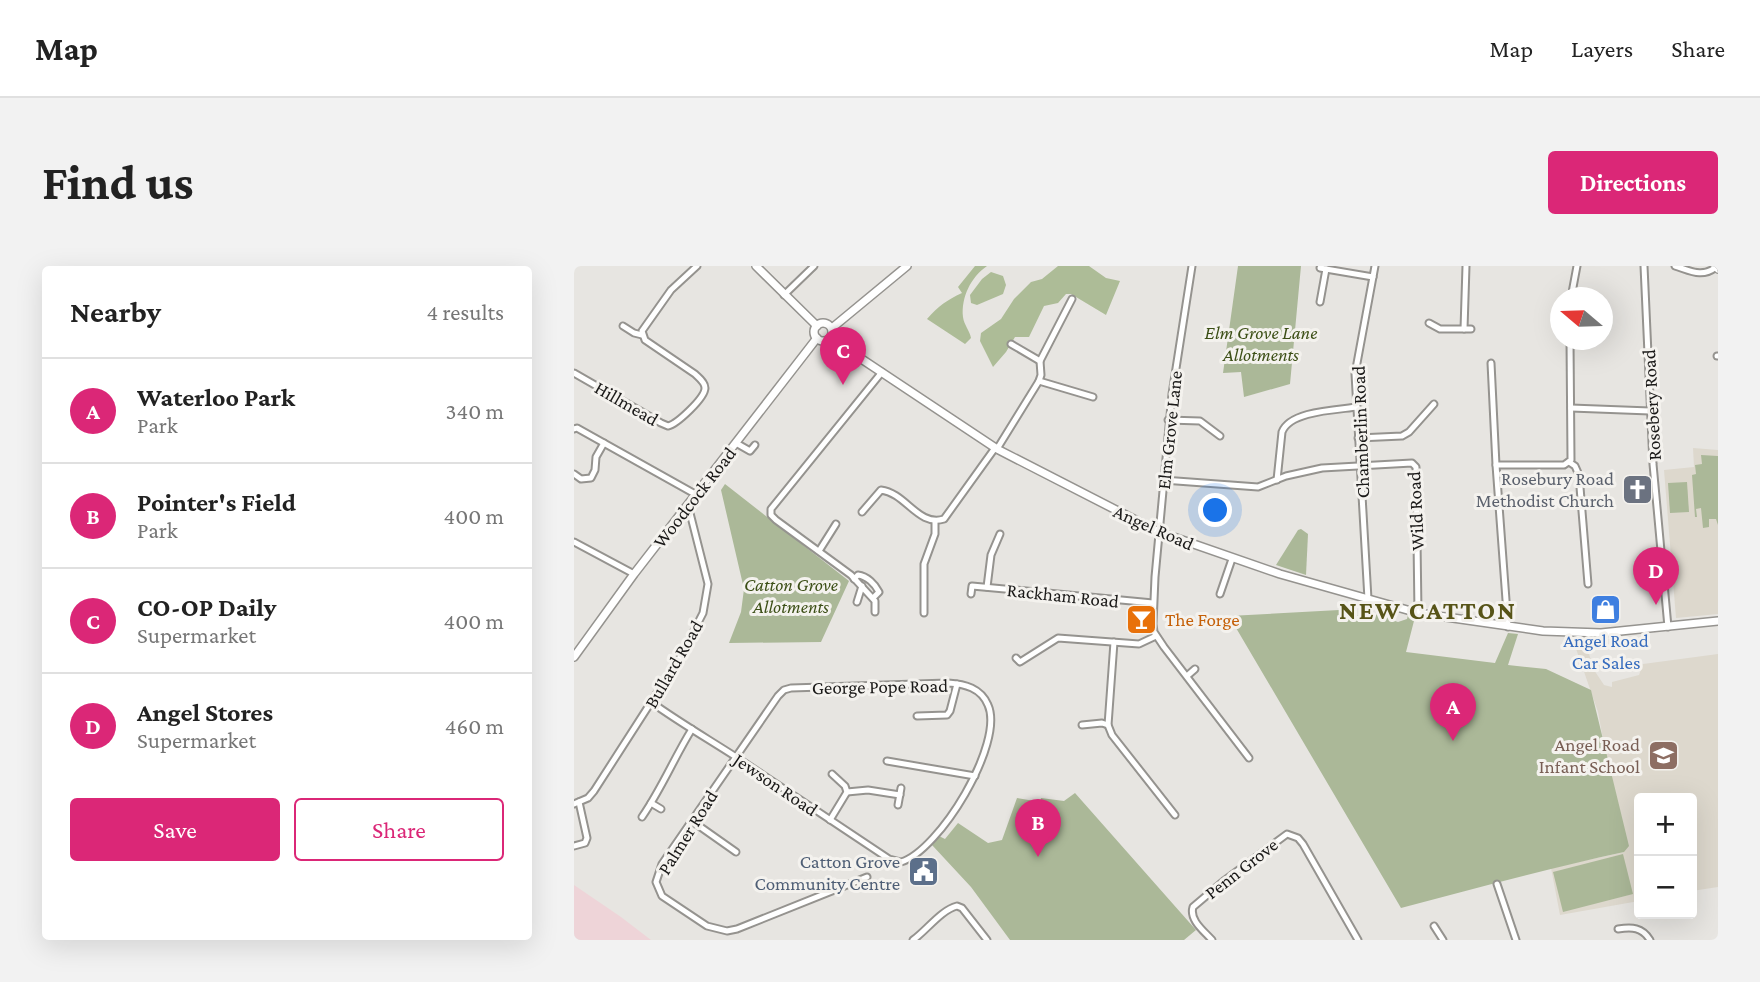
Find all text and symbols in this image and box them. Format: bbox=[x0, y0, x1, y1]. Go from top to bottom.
text: Map bbox=[35, 30, 98, 67]
text: Map bbox=[1489, 35, 1533, 62]
text: Layers bbox=[1571, 35, 1633, 62]
text: Share bbox=[1671, 35, 1725, 62]
button: Directions bbox=[1548, 151, 1718, 214]
text: Find us bbox=[42, 155, 194, 210]
north arrow bbox=[1550, 287, 1613, 350]
text: Nearby bbox=[70, 295, 161, 328]
text: 4 results bbox=[426, 299, 504, 325]
park label: Elm Grove Lane Allotments bbox=[1205, 322, 1317, 365]
pin: C bbox=[820, 327, 866, 385]
street label: Rosebery Road bbox=[1638, 349, 1665, 461]
street label: Chamberlin Road bbox=[1348, 365, 1373, 499]
street label: Elm Grove Lane bbox=[1153, 370, 1186, 490]
street label: Hillmead bbox=[591, 377, 662, 430]
text: Waterloo Park bbox=[137, 383, 295, 412]
text: A bbox=[86, 398, 100, 424]
text: 340 m bbox=[446, 398, 504, 424]
text: Park bbox=[137, 412, 178, 438]
street label: Woodcock Road bbox=[649, 443, 740, 552]
place label: Rosebury Road Methodist Church bbox=[1476, 468, 1614, 511]
street label: Wild Road bbox=[1403, 471, 1428, 551]
church icon: Rosebury Road Methodist Church bbox=[1620, 472, 1654, 506]
text: Pointer's Field bbox=[137, 488, 296, 517]
your location bbox=[1198, 493, 1232, 527]
street label: Angel Road bbox=[1110, 500, 1197, 554]
text: B bbox=[86, 503, 100, 529]
text: 400 m bbox=[443, 503, 504, 529]
text: Park bbox=[137, 517, 178, 543]
pin: D bbox=[1633, 547, 1679, 605]
park label: Catton Grove Allotments bbox=[744, 574, 838, 617]
street label: Rackham Road bbox=[1006, 579, 1120, 612]
shop icon: Angel Road Car Sales bbox=[1589, 592, 1623, 626]
text: CO-OP Daily bbox=[137, 593, 276, 622]
district label: NEW CATTON bbox=[1339, 596, 1517, 625]
bar icon: The Forge bbox=[1125, 602, 1159, 636]
text: C bbox=[86, 608, 100, 634]
text: 400 m bbox=[443, 608, 504, 634]
place label: The Forge bbox=[1165, 609, 1240, 630]
street label: Bullard Road bbox=[640, 617, 707, 712]
text: Supermarket bbox=[137, 622, 256, 648]
place label: Angel Road Car Sales bbox=[1563, 630, 1649, 673]
street label: George Pope Road bbox=[812, 675, 948, 698]
pin: A bbox=[1430, 683, 1476, 741]
text: Angel Stores bbox=[137, 698, 273, 727]
text: D bbox=[85, 713, 101, 739]
text: 460 m bbox=[445, 713, 504, 739]
text: Supermarket bbox=[137, 727, 256, 753]
place label: Angel Road Infant School bbox=[1539, 734, 1640, 777]
school or university icon: Angel Road Infant School bbox=[1646, 738, 1680, 772]
street label: Jewson Road bbox=[728, 747, 822, 820]
street label: Palmer Road bbox=[653, 786, 722, 878]
map controls bbox=[1634, 793, 1697, 919]
button: + bbox=[1634, 793, 1697, 856]
button: Save bbox=[70, 798, 280, 861]
button: Share bbox=[294, 798, 504, 861]
pin: B bbox=[1015, 799, 1061, 857]
street label: Penn Grove bbox=[1201, 834, 1282, 903]
place label: Catton Grove Community Centre bbox=[755, 851, 900, 894]
public building icon: Catton Grove Community Centre bbox=[906, 855, 940, 889]
button: − bbox=[1634, 856, 1697, 919]

